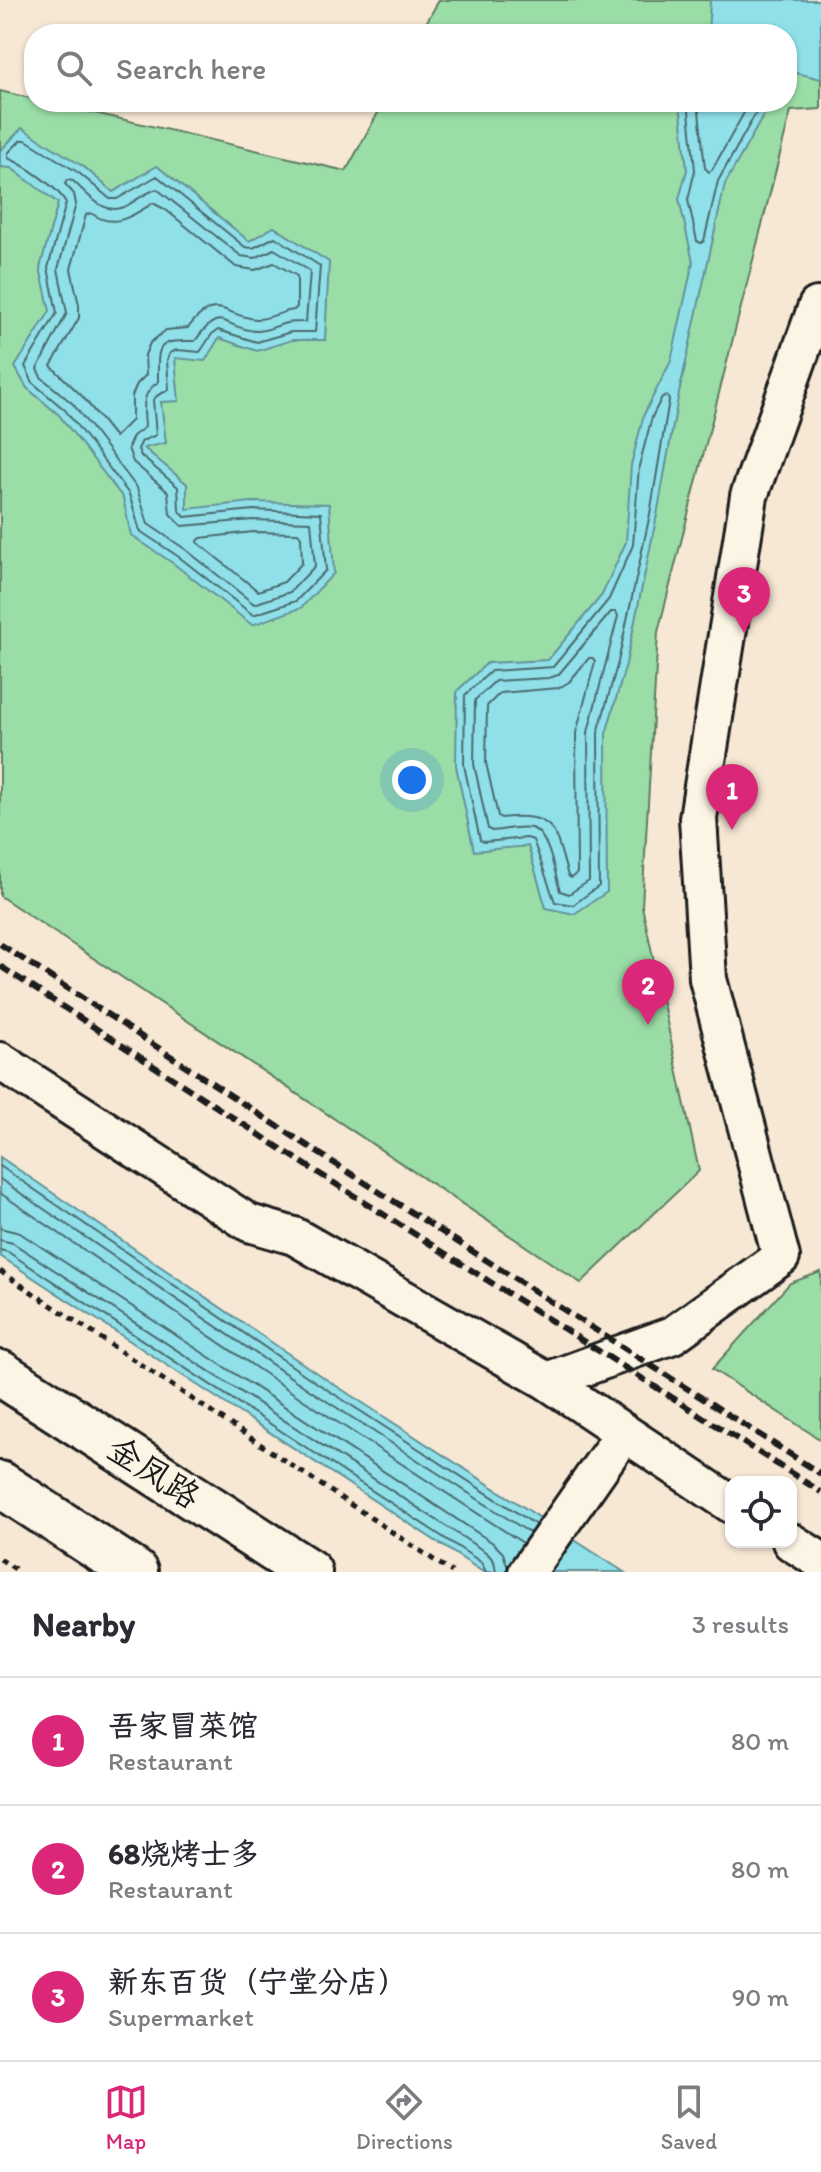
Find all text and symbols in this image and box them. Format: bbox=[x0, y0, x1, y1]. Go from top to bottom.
search box bbox=[24, 24, 797, 112]
icon: search bbox=[52, 46, 96, 90]
text: Search here bbox=[116, 50, 266, 87]
pin: 3 bbox=[718, 567, 770, 633]
your location bbox=[392, 760, 432, 800]
pin: 1 bbox=[706, 764, 758, 830]
pin: 2 bbox=[622, 959, 674, 1025]
street label: 金凤路 bbox=[100, 1427, 208, 1517]
map controls bbox=[725, 1476, 797, 1548]
button: locate bbox=[725, 1476, 797, 1548]
text: Nearby bbox=[32, 1604, 135, 1645]
text: 3 results bbox=[692, 1608, 789, 1640]
text: 吾家冒菜馆 bbox=[108, 1707, 258, 1744]
text: 1 bbox=[52, 1725, 64, 1757]
text: 80 m bbox=[731, 1725, 789, 1757]
text: Restaurant bbox=[108, 1745, 233, 1777]
text: 68烧烤士多 bbox=[108, 1835, 260, 1872]
text: 2 bbox=[51, 1853, 65, 1885]
text: 80 m bbox=[731, 1853, 789, 1885]
text: Restaurant bbox=[108, 1873, 233, 1905]
text: 新东百货（宁堂分店） bbox=[108, 1963, 408, 2000]
text: 3 bbox=[51, 1981, 65, 2013]
text: 90 m bbox=[732, 1981, 789, 2013]
text: Supermarket bbox=[108, 2001, 254, 2033]
tab: Map bbox=[104, 2080, 148, 2155]
tab: Directions bbox=[356, 2080, 453, 2155]
tab: Saved bbox=[661, 2080, 717, 2155]

